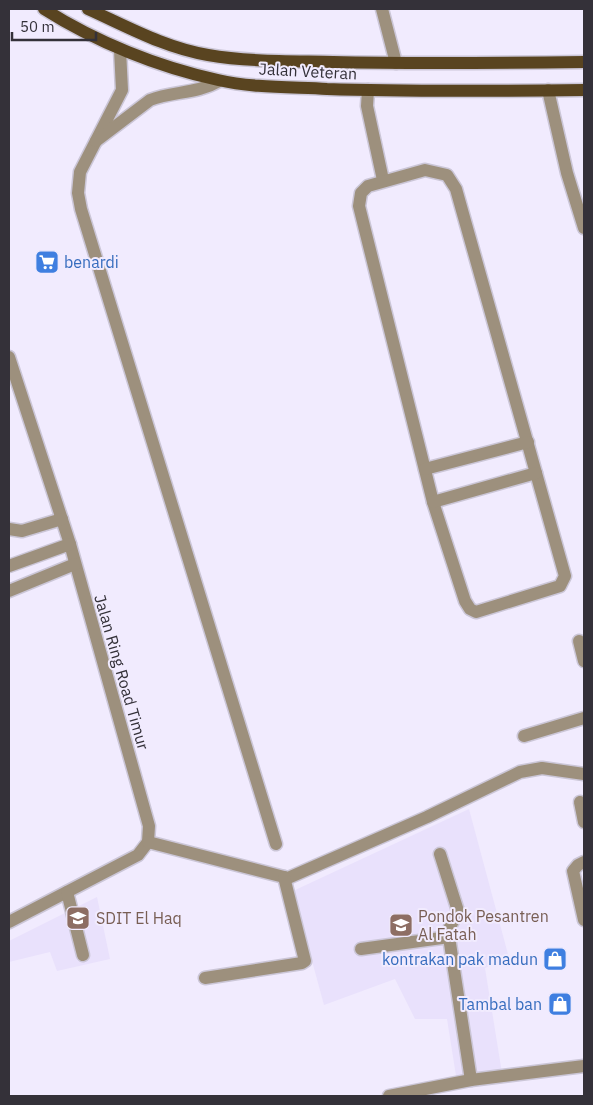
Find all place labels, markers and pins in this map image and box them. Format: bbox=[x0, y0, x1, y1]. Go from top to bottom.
supermarket icon: benardi bbox=[34, 249, 60, 275]
place label: benardi bbox=[64, 252, 119, 272]
school or university icon: SDIT El Haq bbox=[65, 905, 91, 931]
place label: Pondok Pesantren Al Fatah bbox=[418, 906, 549, 944]
place label: SDIT El Haq bbox=[96, 908, 182, 928]
school or university icon: Pondok Pesantren Al Fatah bbox=[388, 912, 414, 938]
shop icon: kontrakan pak madun bbox=[542, 946, 568, 972]
place label: kontrakan pak madun bbox=[382, 949, 538, 969]
shop icon: Tambal ban bbox=[547, 991, 573, 1017]
place label: Tambal ban bbox=[459, 994, 542, 1014]

